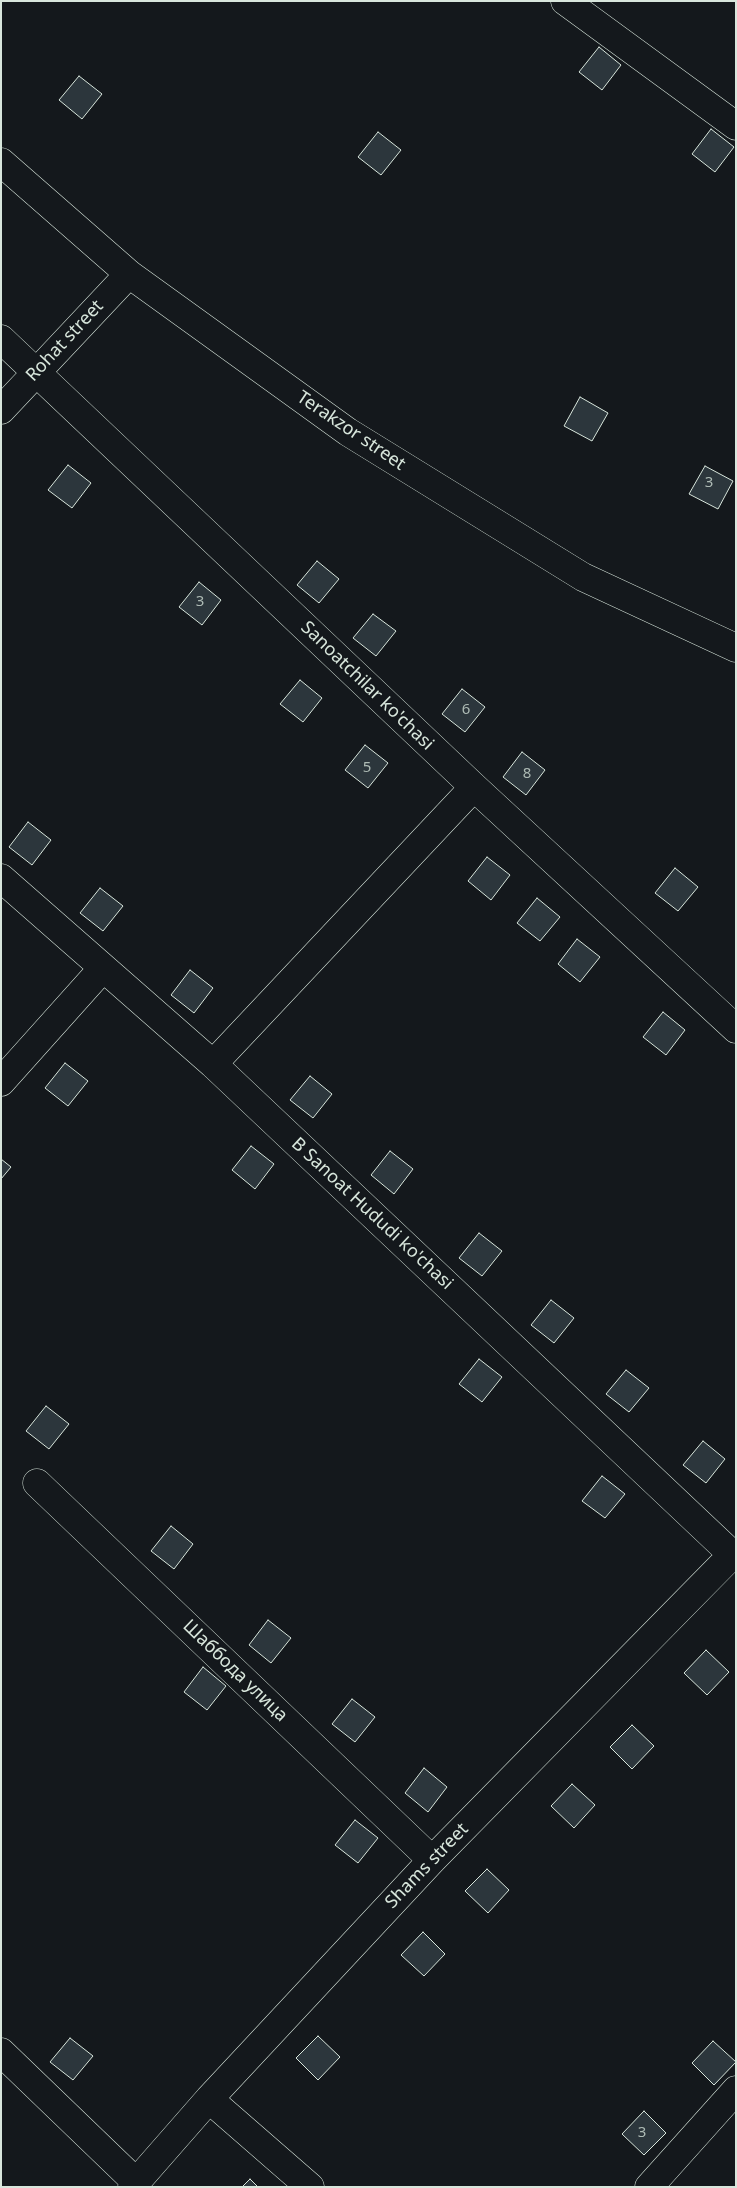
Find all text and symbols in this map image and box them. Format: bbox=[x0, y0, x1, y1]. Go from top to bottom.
street label: Rohat street bbox=[22, 296, 108, 386]
street label: Terakzor street bbox=[293, 387, 409, 475]
house number: 3 bbox=[705, 474, 713, 492]
house number: 3 bbox=[196, 593, 204, 611]
street label: Sanoatchilar ko'chasi bbox=[296, 617, 438, 755]
house number: 6 bbox=[462, 701, 470, 719]
house number: 5 bbox=[363, 759, 371, 777]
house number: 8 bbox=[523, 765, 531, 783]
street label: B Sanoat Hududi ko'chasi bbox=[287, 1133, 457, 1295]
street label: Шаббода улица bbox=[178, 1616, 292, 1726]
street label: Shams street bbox=[381, 1819, 473, 1913]
house number: 3 bbox=[638, 2124, 646, 2142]

